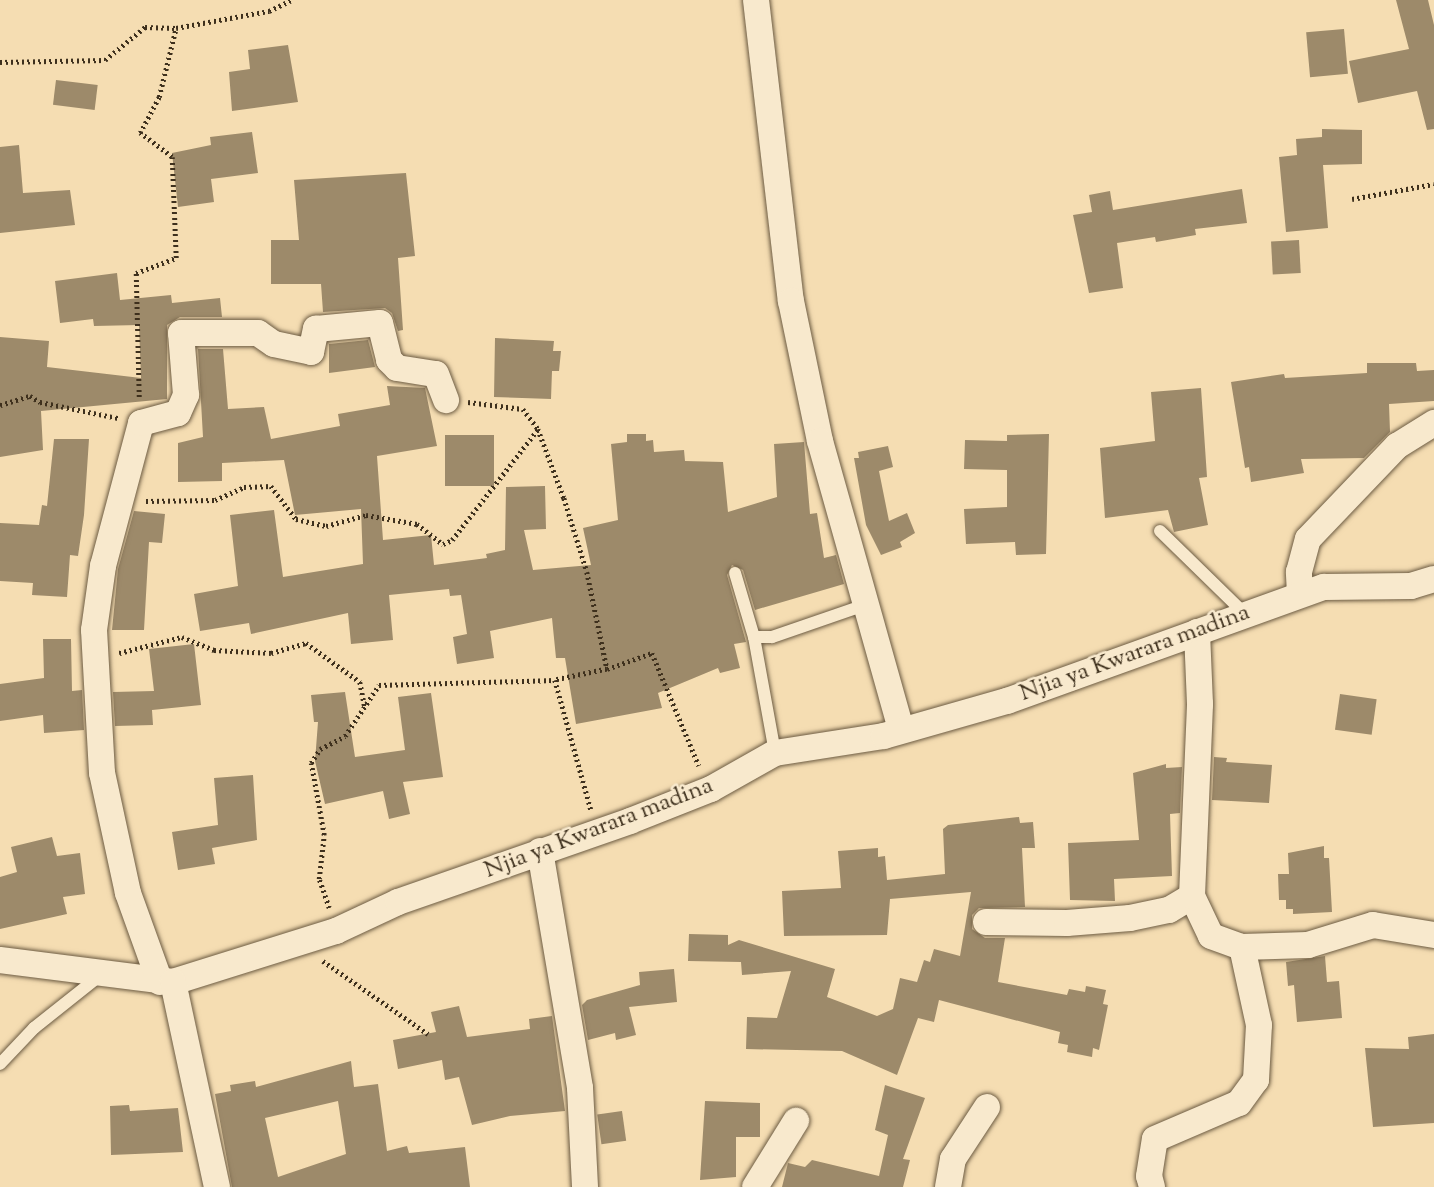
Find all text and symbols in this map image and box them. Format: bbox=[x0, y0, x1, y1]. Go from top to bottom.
street label: Njia ya Kwarara madina bbox=[1016, 599, 1254, 709]
street label: Njia ya Kwarara madina bbox=[481, 772, 717, 886]

